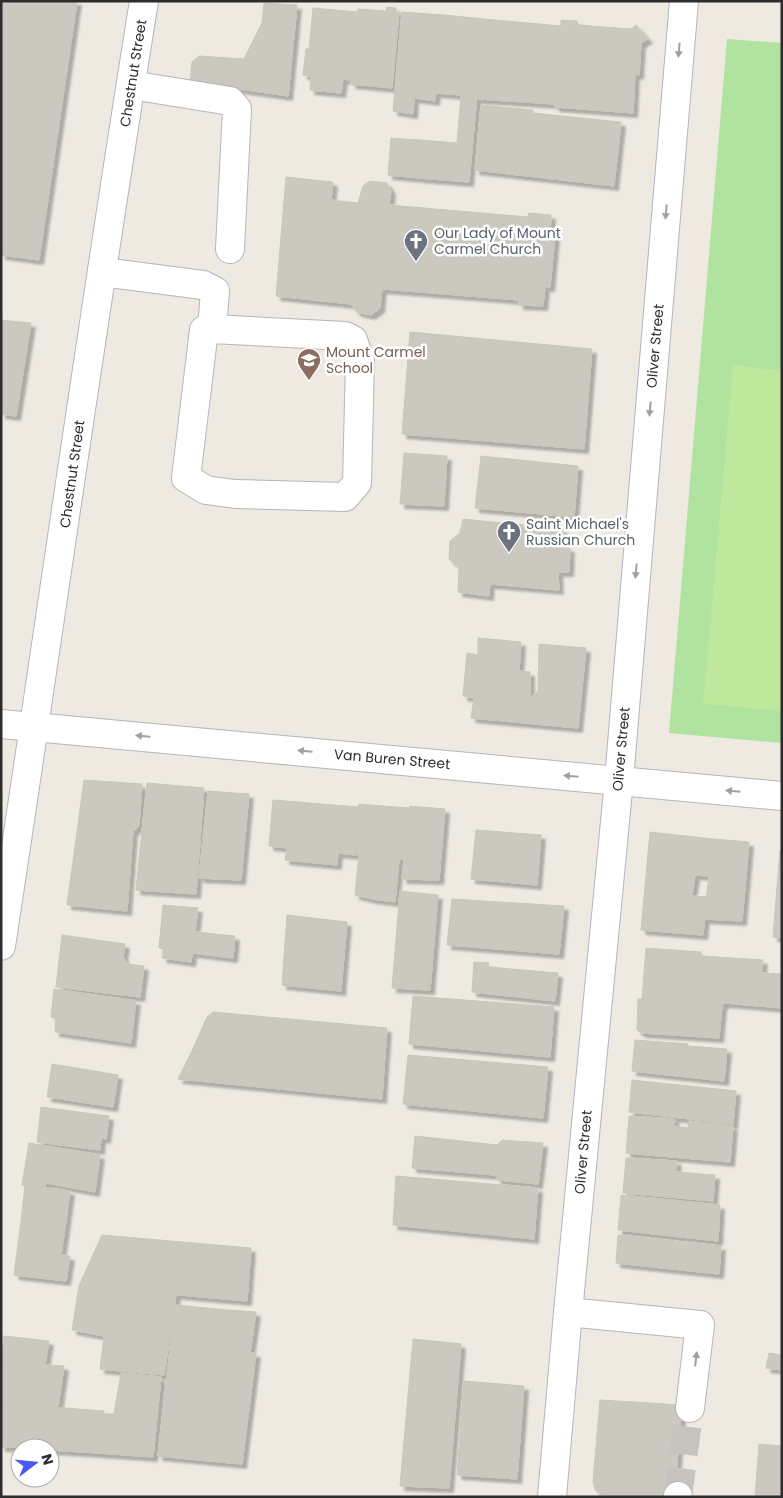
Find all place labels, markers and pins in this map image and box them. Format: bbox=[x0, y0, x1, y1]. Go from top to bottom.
place label: Our Lady of Mount Carmel Church bbox=[434, 223, 561, 259]
church icon: Our Lady of Mount Carmel Church bbox=[403, 228, 429, 262]
place label: Mount Carmel School bbox=[326, 342, 426, 378]
school or university icon: Mount Carmel School bbox=[296, 347, 322, 381]
place label: Saint Michael's Russian Church bbox=[526, 514, 635, 550]
church icon: Saint Michael's Russian Church bbox=[496, 519, 522, 553]

